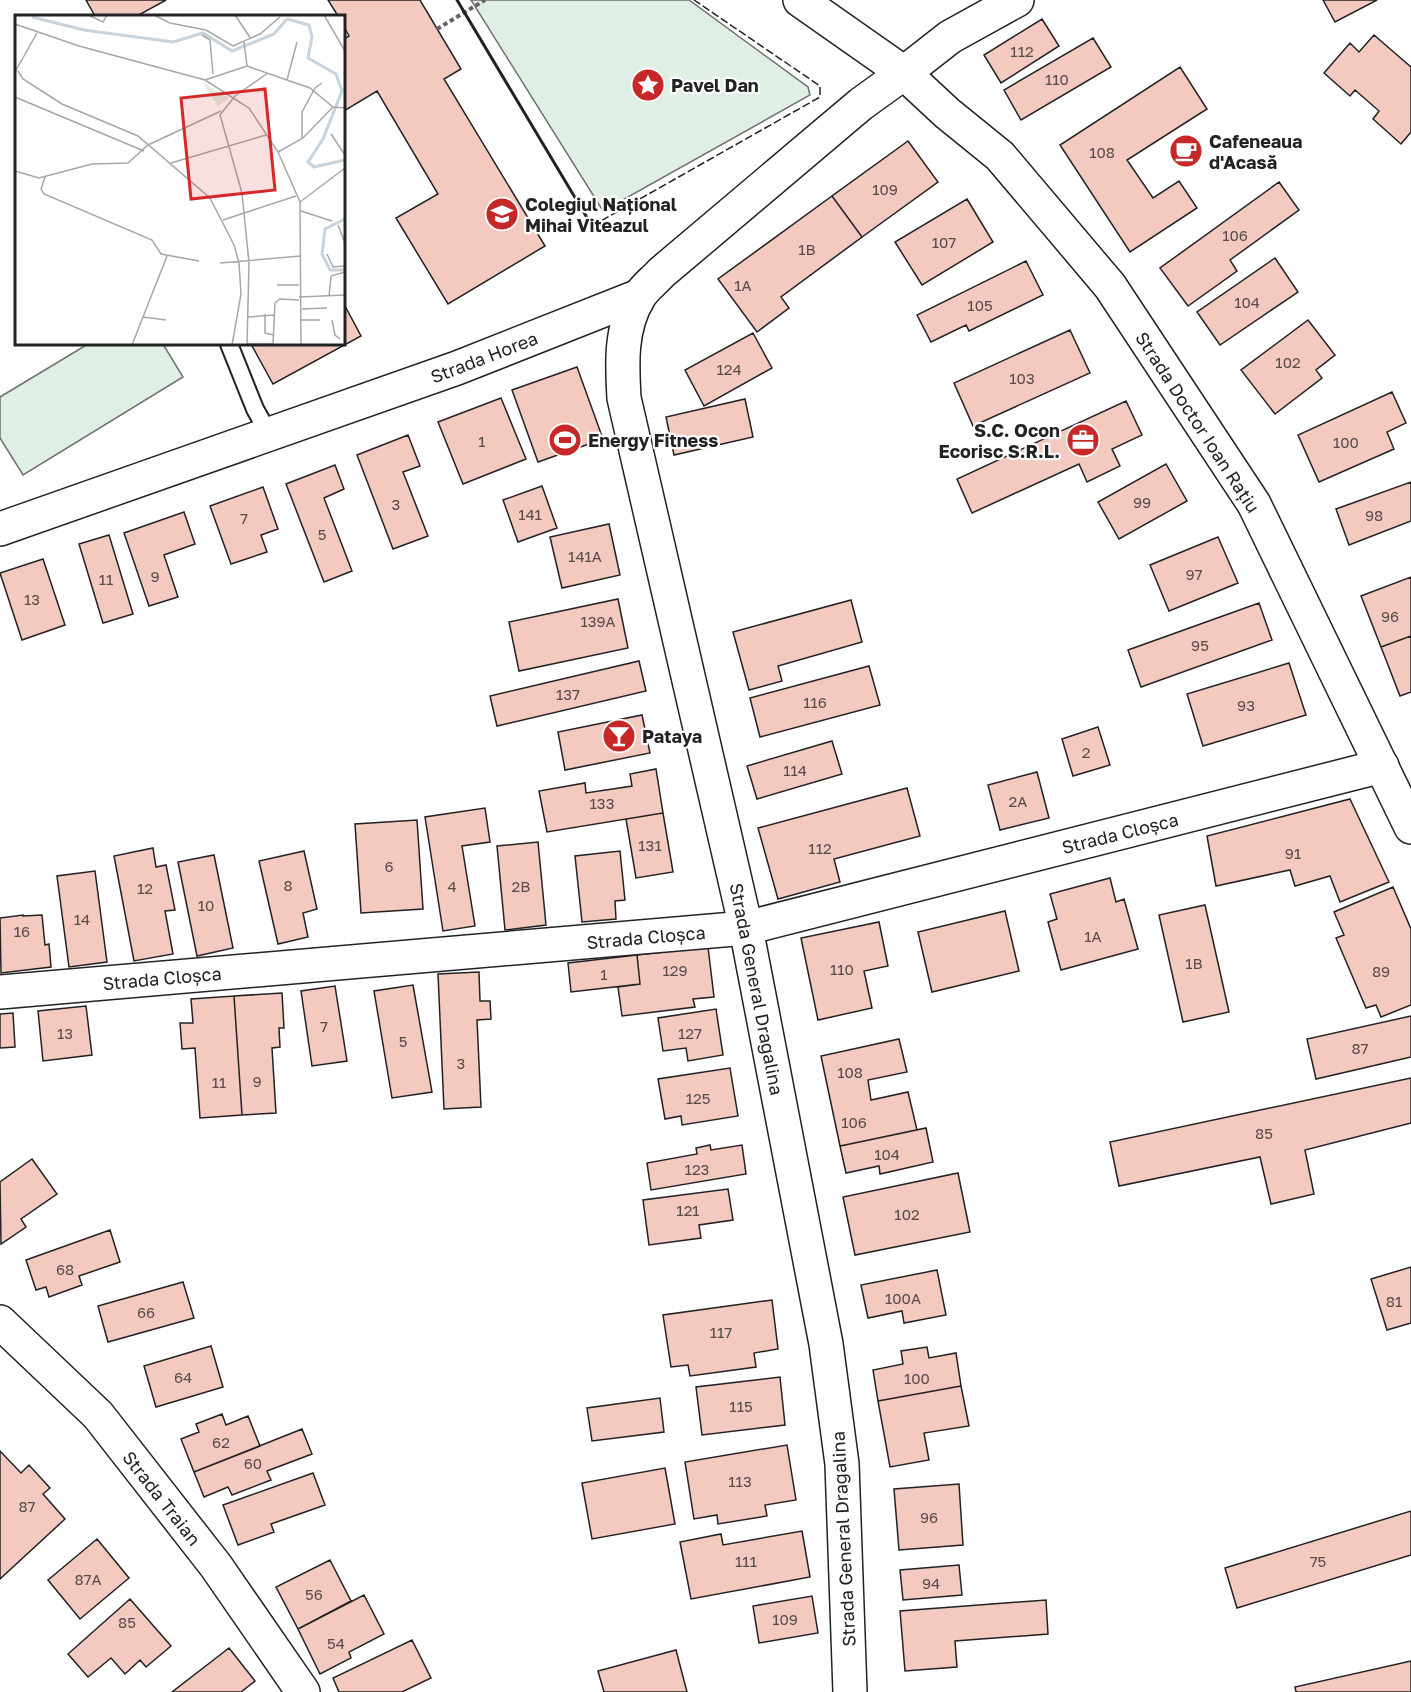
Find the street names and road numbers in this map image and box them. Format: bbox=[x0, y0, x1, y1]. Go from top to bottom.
street label: Strada Horea bbox=[427, 326, 541, 388]
street label: Strada Doctor Ioan Rațiu bbox=[1131, 327, 1265, 517]
street label: Strada Cloșca bbox=[1059, 808, 1181, 858]
street label: Strada General Dragalina bbox=[726, 881, 788, 1097]
street label: Strada Cloșca bbox=[586, 921, 706, 953]
street label: Strada Cloșca bbox=[102, 962, 222, 994]
street label: Strada General Dragalina bbox=[826, 1431, 860, 1647]
street label: Strada Traian bbox=[118, 1446, 206, 1550]

